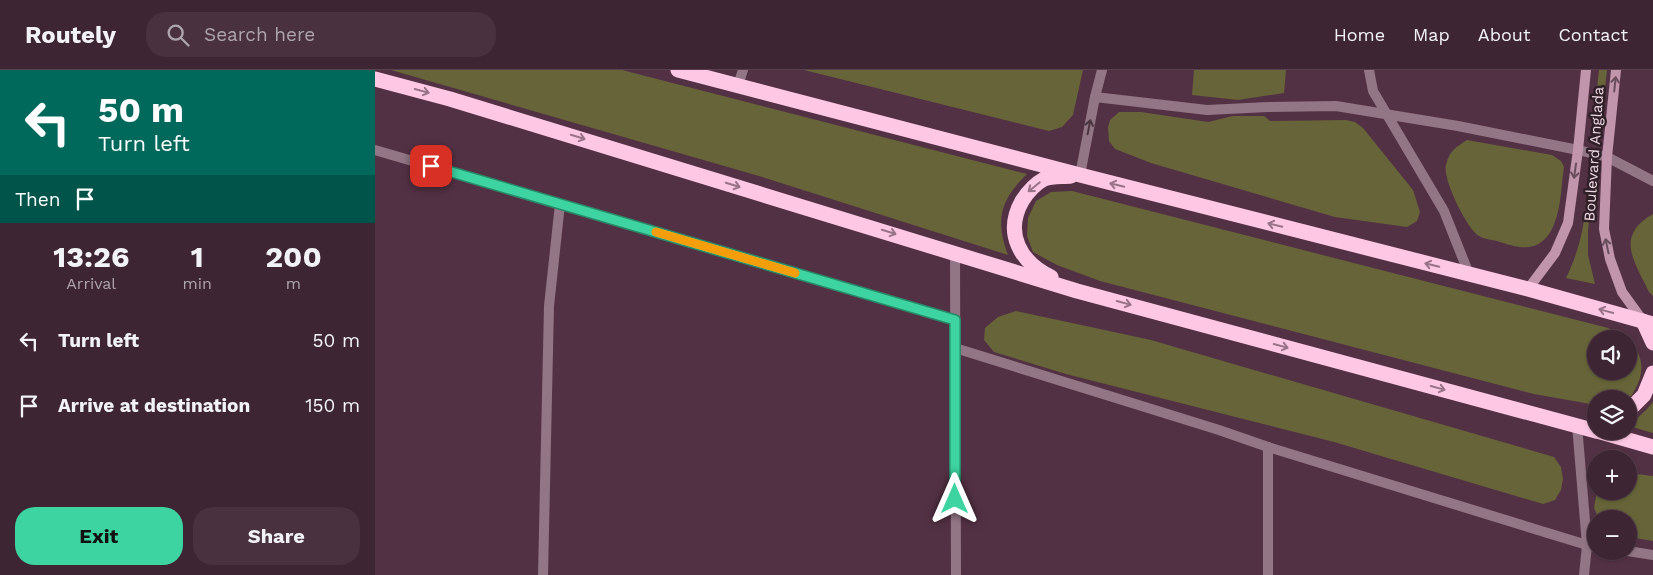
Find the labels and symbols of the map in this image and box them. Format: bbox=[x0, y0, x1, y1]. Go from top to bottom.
one-way arrow bbox=[1610, 77, 1619, 93]
street label: Boulevard Anglada bbox=[1580, 85, 1608, 222]
one-way arrow bbox=[414, 87, 430, 97]
one-way arrow bbox=[1085, 120, 1094, 136]
one-way arrow bbox=[570, 133, 586, 143]
pin bbox=[410, 145, 452, 187]
one-way arrow bbox=[1570, 162, 1580, 178]
one-way arrow bbox=[1110, 179, 1126, 189]
one-way arrow bbox=[725, 180, 741, 190]
one-way arrow bbox=[1028, 182, 1041, 193]
one-way arrow bbox=[1267, 219, 1283, 229]
one-way arrow bbox=[880, 228, 896, 238]
one-way arrow bbox=[1602, 239, 1611, 255]
one-way arrow bbox=[1425, 259, 1441, 269]
one-way arrow bbox=[1115, 299, 1131, 309]
one-way arrow bbox=[1599, 305, 1615, 315]
one-way arrow bbox=[1272, 341, 1288, 351]
one-way arrow bbox=[1429, 384, 1445, 393]
position arrow bbox=[928, 472, 980, 524]

